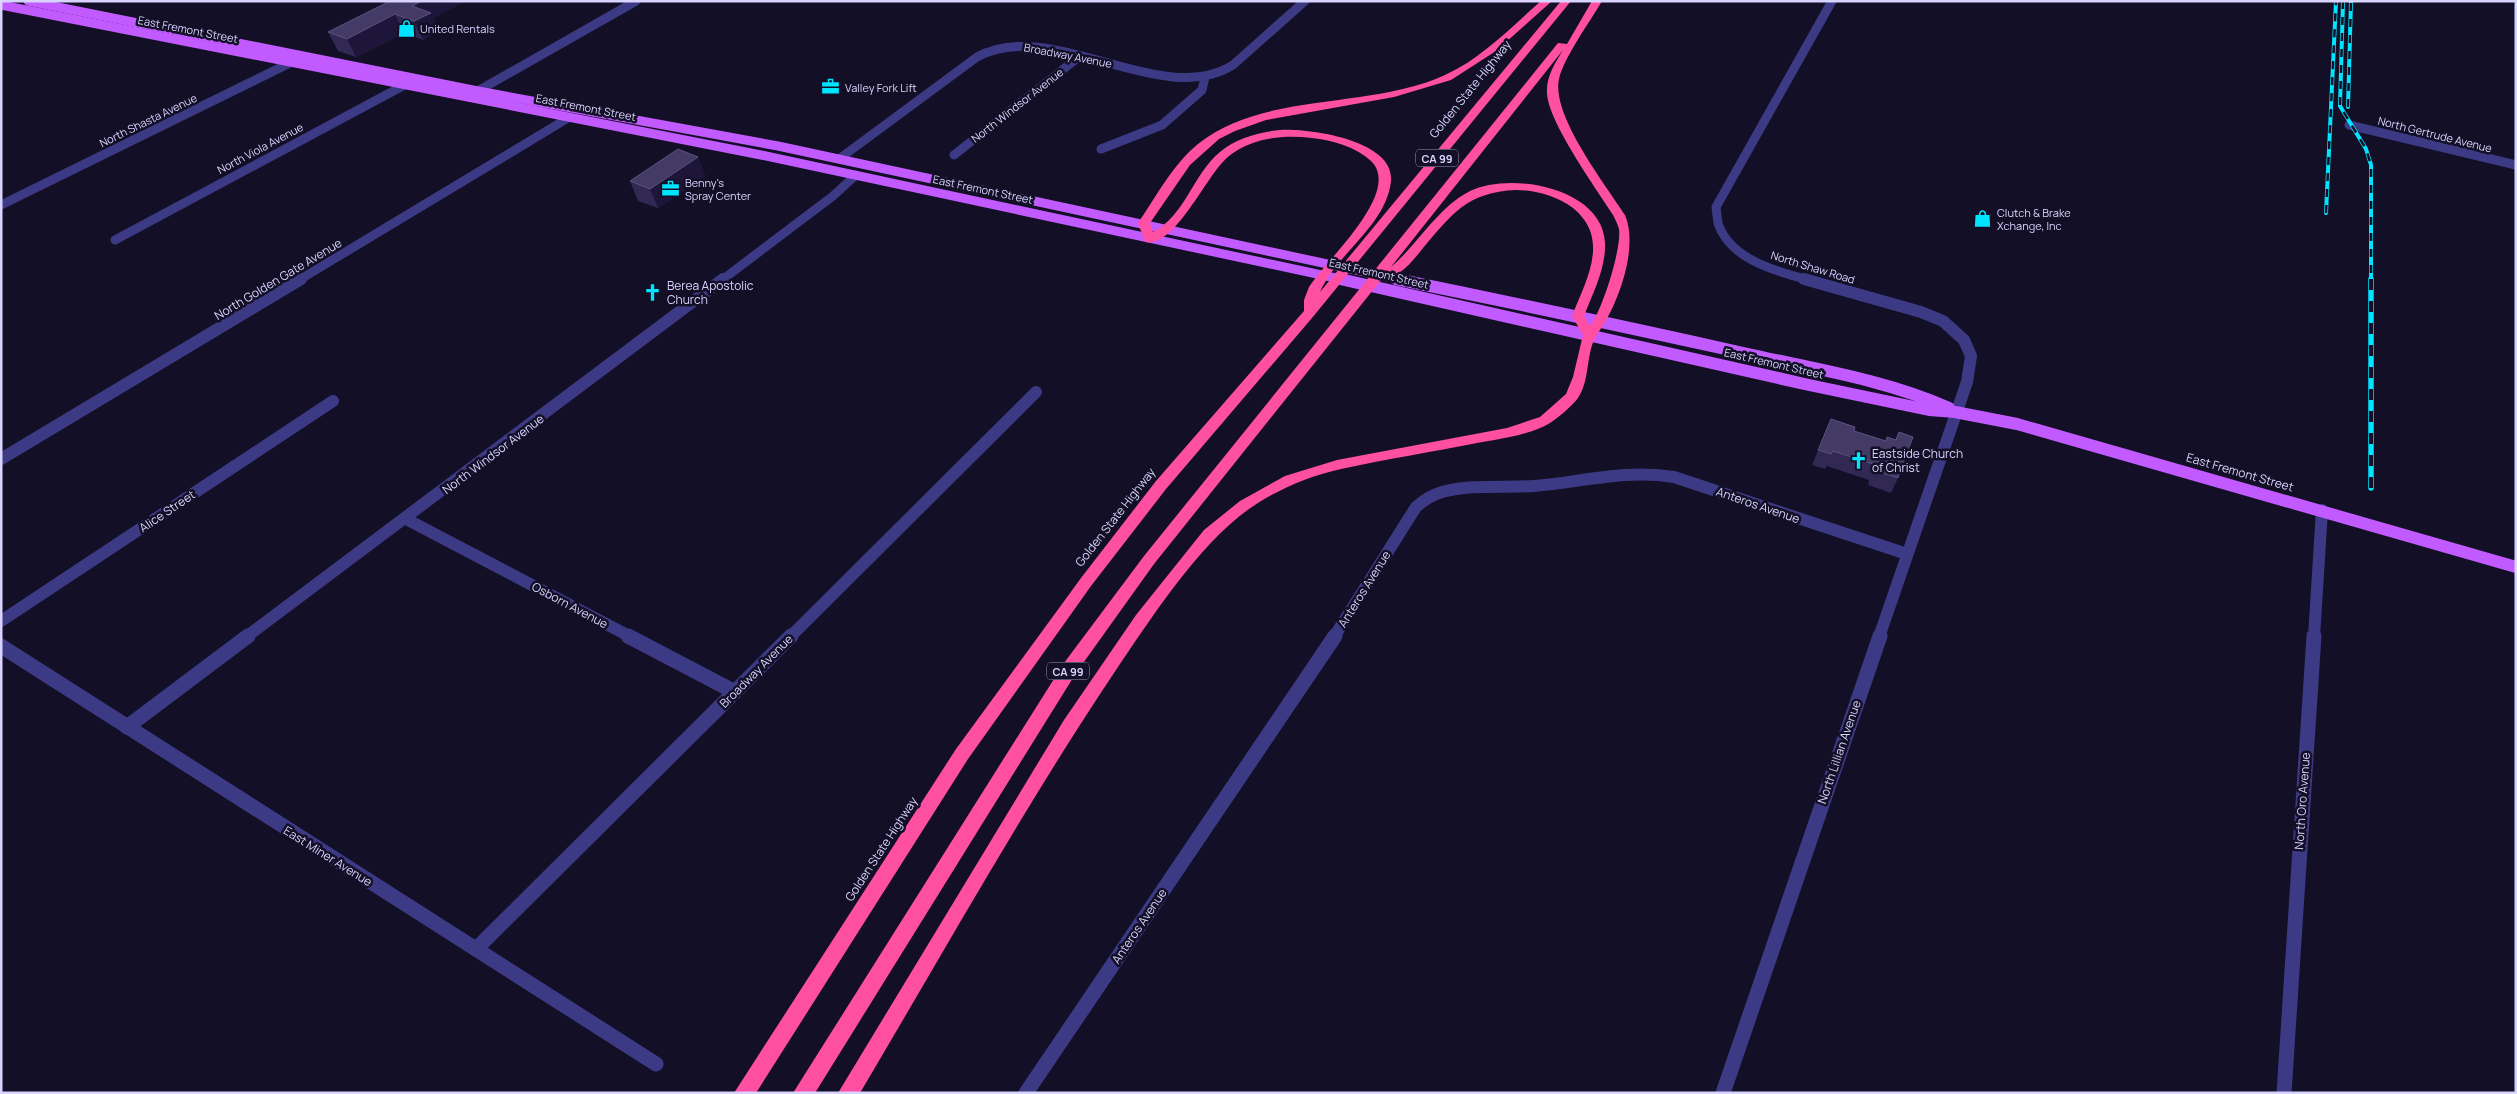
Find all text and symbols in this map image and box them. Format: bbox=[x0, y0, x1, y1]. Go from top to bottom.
street label: East Fremont Street bbox=[137, 12, 239, 46]
shop icon: United Rentals bbox=[396, 18, 416, 38]
place label: United Rentals bbox=[420, 21, 495, 36]
street label: Golden State Highway bbox=[1425, 36, 1515, 142]
street label: Broadway Avenue bbox=[1023, 39, 1114, 71]
street label: North Windsor Avenue bbox=[968, 64, 1067, 146]
office icon: Valley Fork Lift bbox=[821, 77, 841, 97]
place label: Valley Fork Lift bbox=[845, 80, 917, 95]
street label: North Shasta Avenue bbox=[97, 90, 200, 150]
street label: East Fremont Street bbox=[535, 90, 637, 124]
street label: North Gertrude Avenue bbox=[2376, 113, 2494, 156]
street label: North Viola Avenue bbox=[214, 119, 306, 177]
road number: CA 99 bbox=[1416, 150, 1458, 167]
street label: East Fremont Street bbox=[932, 171, 1034, 207]
place label: Benny's Spray Center bbox=[685, 175, 751, 203]
office icon: Benny's Spray Center bbox=[661, 178, 681, 198]
place label: Clutch & Brake Xchange, Inc bbox=[1997, 205, 2071, 233]
shop icon: Clutch & Brake Xchange, Inc bbox=[1973, 208, 1993, 228]
street label: North Golden Gate Avenue bbox=[211, 234, 345, 324]
street label: North Shaw Road bbox=[1769, 247, 1857, 287]
street label: East Fremont Street bbox=[1328, 254, 1430, 292]
place label: Berea Apostolic Church bbox=[667, 277, 754, 308]
church icon: Berea Apostolic Church bbox=[643, 282, 663, 302]
street label: East Fremont Street bbox=[1723, 344, 1825, 382]
street label: North Windsor Avenue bbox=[439, 410, 547, 498]
place label: Eastside Church of Christ bbox=[1872, 445, 1963, 476]
street label: East Fremont Street bbox=[2184, 449, 2296, 496]
church icon: Eastside Church of Christ bbox=[1848, 450, 1868, 470]
street label: Golden State Highway bbox=[1071, 463, 1159, 570]
street label: Anteros Avenue bbox=[1714, 483, 1802, 527]
street label: Alice Street bbox=[136, 486, 199, 536]
street label: Anteros Avenue bbox=[1334, 547, 1394, 631]
street label: Osborn Avenue bbox=[529, 578, 611, 632]
street label: Broadway Avenue bbox=[716, 631, 796, 711]
road number: CA 99 bbox=[1047, 662, 1089, 679]
street label: North Lillian Avenue bbox=[1813, 698, 1865, 806]
street label: North Oro Avenue bbox=[2290, 752, 2314, 850]
street label: Golden State Highway bbox=[841, 793, 922, 905]
street label: East Miner Avenue bbox=[280, 822, 376, 890]
street label: Anteros Avenue bbox=[1108, 885, 1170, 967]

